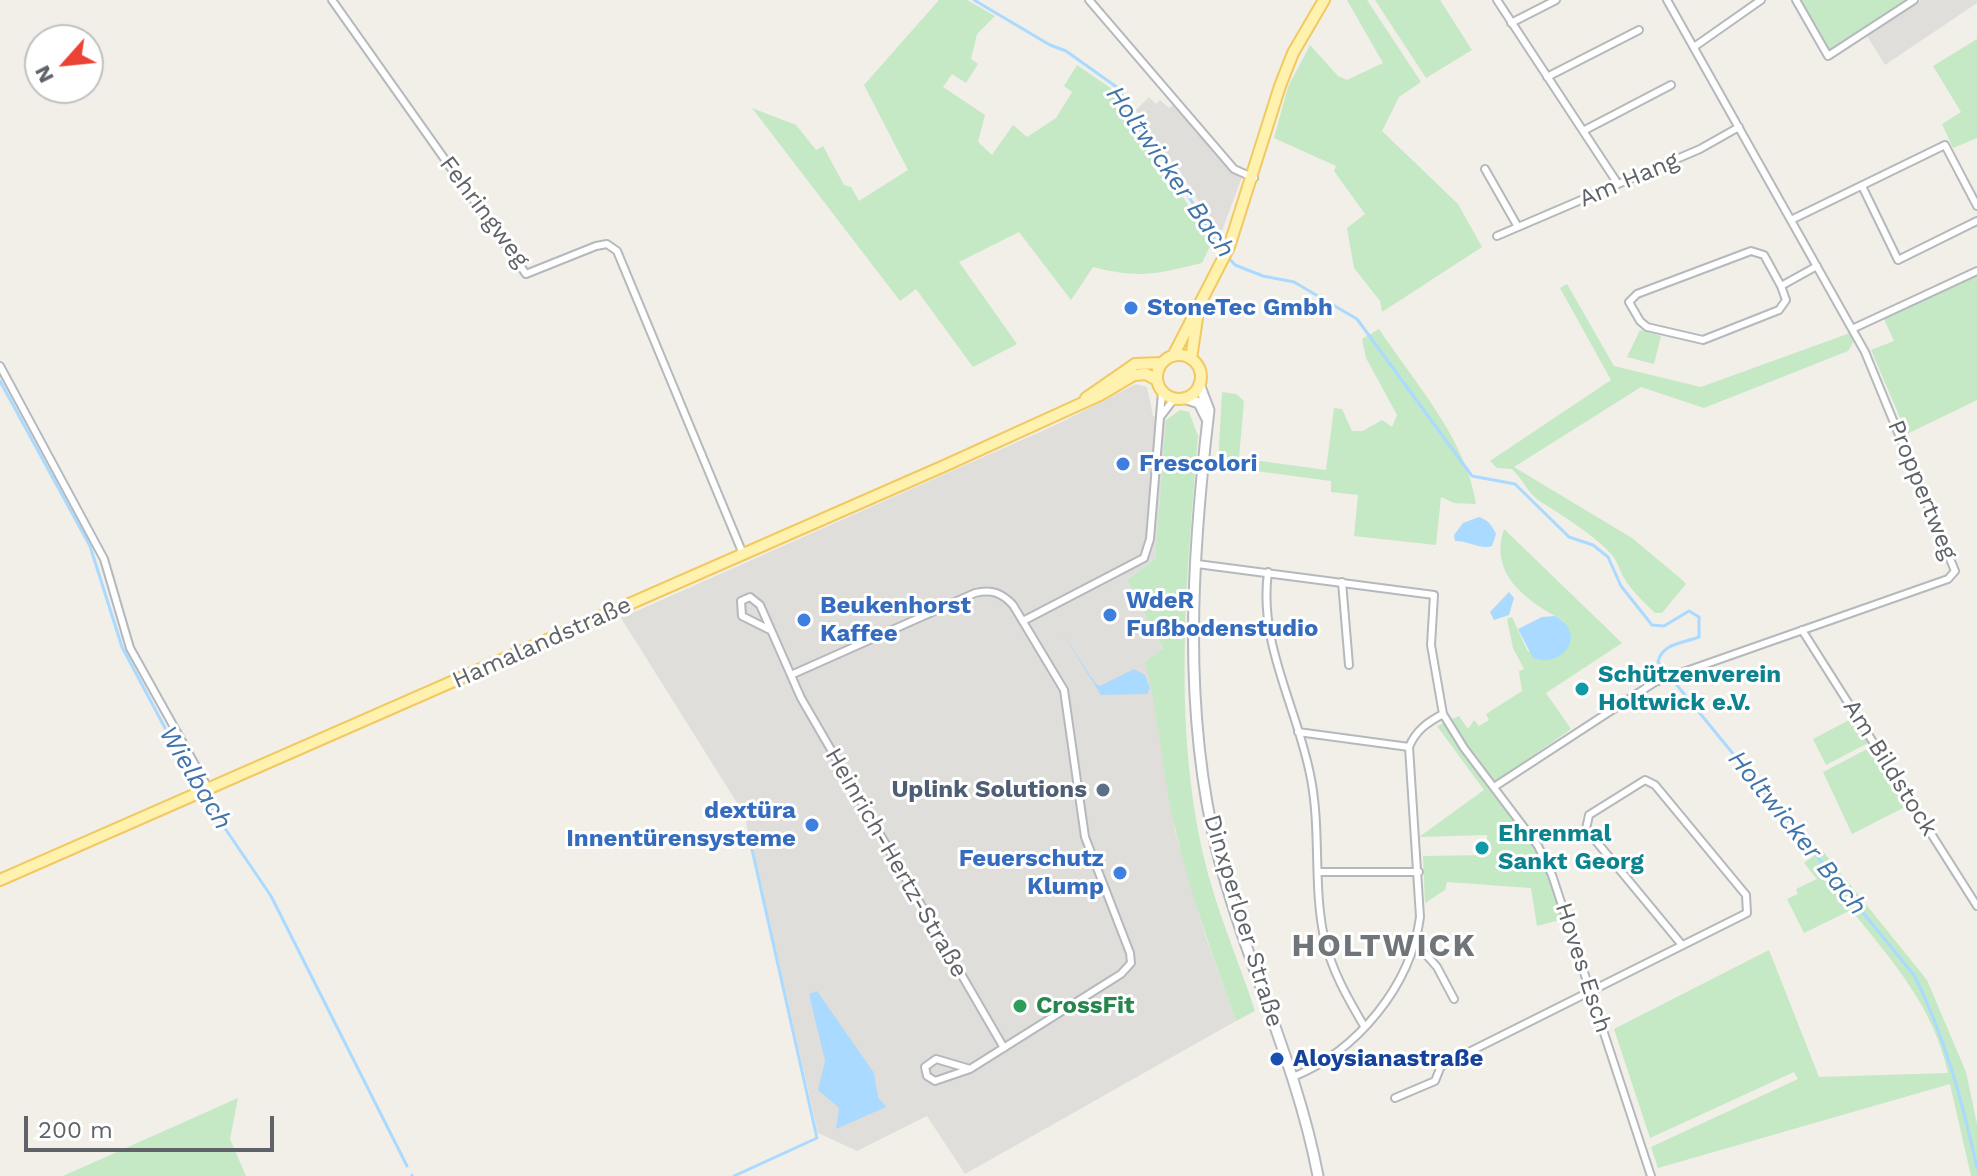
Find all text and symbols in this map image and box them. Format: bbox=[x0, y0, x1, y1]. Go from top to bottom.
north arrow bbox=[24, 24, 104, 104]
text: N bbox=[29, 61, 59, 87]
water label: Holtwicker Bach bbox=[1099, 80, 1241, 264]
street label: Am Hang bbox=[1575, 146, 1683, 214]
street label: Fehringweg bbox=[433, 151, 535, 273]
place label: StoneTec Gmbh bbox=[1147, 294, 1333, 322]
marker: StoneTec Gmbh bbox=[1122, 299, 1140, 317]
street label: Proppertweg bbox=[1881, 416, 1963, 564]
place label: Frescolori bbox=[1139, 450, 1258, 478]
marker: Frescolori bbox=[1114, 455, 1132, 473]
place label: WdeR Fußbodenstudio bbox=[1126, 587, 1318, 643]
street label: Hamalandstraße bbox=[448, 591, 636, 695]
place label: Beukenhorst Kaffee bbox=[820, 592, 971, 648]
marker: WdeR Fußbodenstudio bbox=[1101, 606, 1119, 624]
marker: Beukenhorst Kaffee bbox=[795, 611, 813, 629]
place label: Schützenverein Holtwick e.V. bbox=[1598, 661, 1781, 717]
marker: Schützenverein Holtwick e.V. bbox=[1573, 680, 1591, 698]
street label: Am Bildstock bbox=[1837, 694, 1943, 842]
water label: Wielbach bbox=[152, 720, 238, 836]
street label: Heinrich-Hertz-Straße bbox=[818, 743, 974, 983]
water label: Holtwicker Bach bbox=[1721, 744, 1873, 922]
place label: Uplink Solutions bbox=[891, 776, 1087, 804]
marker: Uplink Solutions bbox=[1094, 781, 1112, 799]
place label: dextüra Innentürensysteme bbox=[566, 797, 796, 853]
street label: Dinxperloer Straße bbox=[1197, 811, 1289, 1031]
marker: dextüra Innentürensysteme bbox=[803, 816, 821, 834]
place label: Ehrenmal Sankt Georg bbox=[1498, 820, 1644, 876]
marker: Ehrenmal Sankt Georg bbox=[1473, 839, 1491, 857]
place label: Feuerschutz Klump bbox=[959, 845, 1104, 901]
marker: Feuerschutz Klump bbox=[1111, 864, 1129, 882]
street label: Hoves Esch bbox=[1548, 899, 1618, 1037]
district label: HOLTWICK bbox=[1291, 928, 1477, 966]
place label: CrossFit bbox=[1036, 992, 1135, 1020]
marker: CrossFit bbox=[1011, 997, 1029, 1015]
place label: Aloysianastraße bbox=[1293, 1045, 1483, 1073]
marker: Aloysianastraße bbox=[1268, 1050, 1286, 1068]
scale bar bbox=[28, 1100, 278, 1150]
text: 200 m bbox=[38, 1116, 113, 1144]

